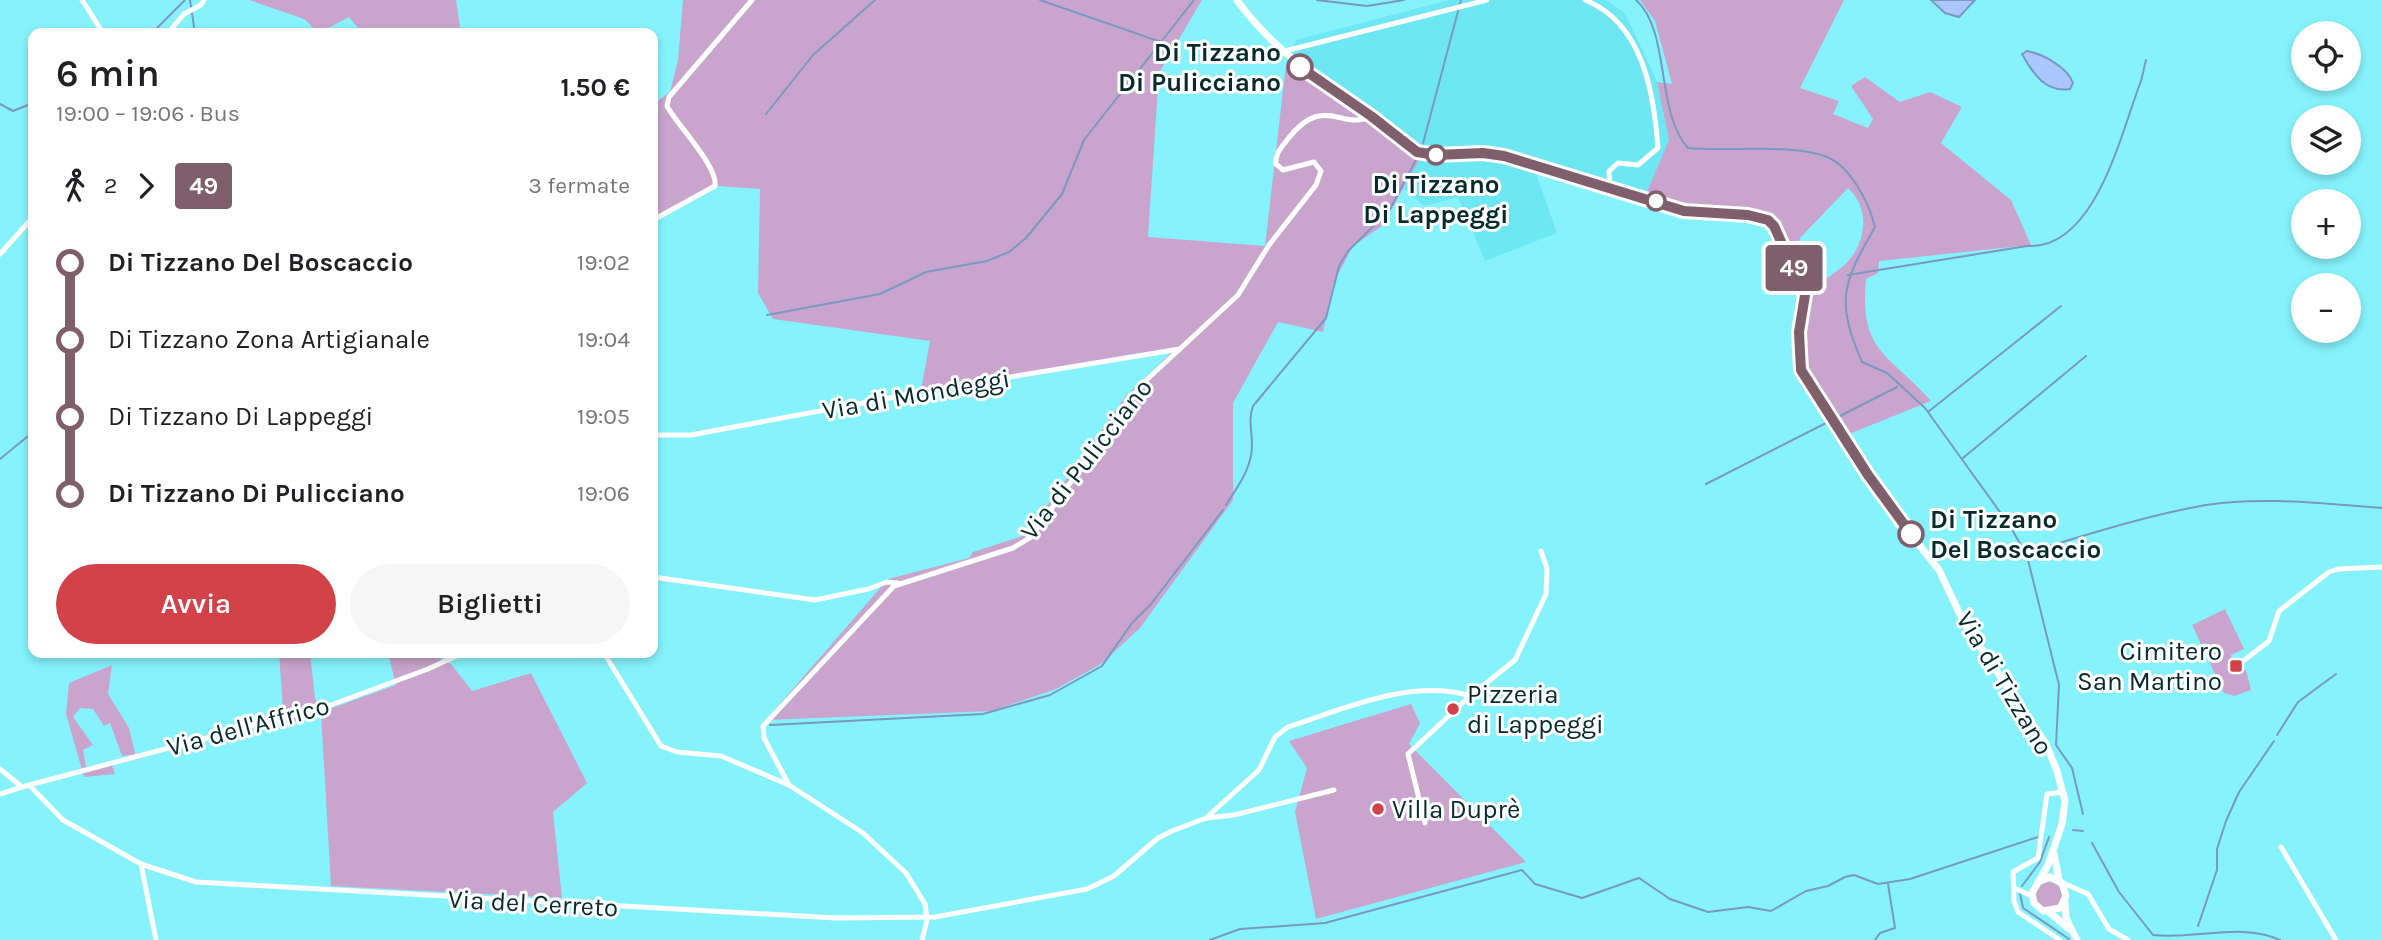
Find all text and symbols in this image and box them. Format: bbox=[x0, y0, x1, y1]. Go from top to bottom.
map controls bbox=[2291, 21, 2361, 343]
button: locate bbox=[2291, 21, 2361, 91]
place label: Di Tizzano Di Pulicciano bbox=[1118, 37, 1281, 98]
text: 6 min bbox=[56, 51, 160, 96]
marker: Di Tizzano Di Pulicciano bbox=[1287, 54, 1313, 80]
text: 1.50 € bbox=[561, 72, 630, 103]
text: 19:00 – 19:06 · Bus bbox=[56, 100, 240, 127]
button: layers bbox=[2291, 105, 2361, 175]
marker: Di Tizzano Di Lappeggi bbox=[1426, 145, 1446, 165]
icon: walk bbox=[56, 167, 94, 205]
icon: forward bbox=[127, 167, 165, 205]
place label: Di Tizzano Di Lappeggi bbox=[1363, 169, 1509, 230]
text: 2 bbox=[104, 172, 117, 199]
text: 49 bbox=[189, 172, 218, 200]
text: 3 fermate bbox=[528, 172, 630, 199]
button: + bbox=[2291, 189, 2361, 259]
unlabelled marker bbox=[1646, 191, 1666, 211]
line badge: 49 bbox=[1762, 245, 1826, 291]
text: Di Tizzano Del Boscaccio bbox=[108, 247, 413, 278]
text: 19:02 bbox=[577, 249, 630, 276]
text: 49 bbox=[1780, 254, 1808, 282]
button: − bbox=[2291, 273, 2361, 343]
text: Di Tizzano Zona Artigianale bbox=[108, 324, 430, 355]
text: 19:04 bbox=[577, 326, 630, 353]
street label: Via di Mondeggi bbox=[820, 363, 1012, 426]
street label: Via di Pulicciano bbox=[1014, 372, 1159, 546]
text: Di Tizzano Di Lappeggi bbox=[108, 401, 373, 432]
text: 19:05 bbox=[577, 403, 630, 430]
text: Di Tizzano Di Pulicciano bbox=[108, 478, 405, 509]
text: 19:06 bbox=[577, 480, 630, 507]
place label: Di Tizzano Del Boscaccio bbox=[1930, 504, 2101, 565]
marker: Di Tizzano Del Boscaccio bbox=[1898, 521, 1924, 547]
button: Avvia bbox=[56, 564, 336, 644]
button: Biglietti bbox=[350, 564, 630, 644]
street label: Via di Tizzano bbox=[1950, 606, 2060, 761]
place label: Cimitero San Martino bbox=[2077, 636, 2222, 697]
marker: Cimitero San Martino bbox=[2228, 658, 2244, 674]
place label: Pizzeria di Lappeggi bbox=[1467, 679, 1604, 740]
street label: Via dell'Affrico bbox=[164, 690, 333, 763]
marker: Pizzeria di Lappeggi bbox=[1445, 701, 1461, 717]
place label: Villa Duprè bbox=[1392, 794, 1520, 825]
marker: Villa Duprè bbox=[1370, 801, 1386, 817]
street label: Via del Cerreto bbox=[447, 884, 619, 923]

